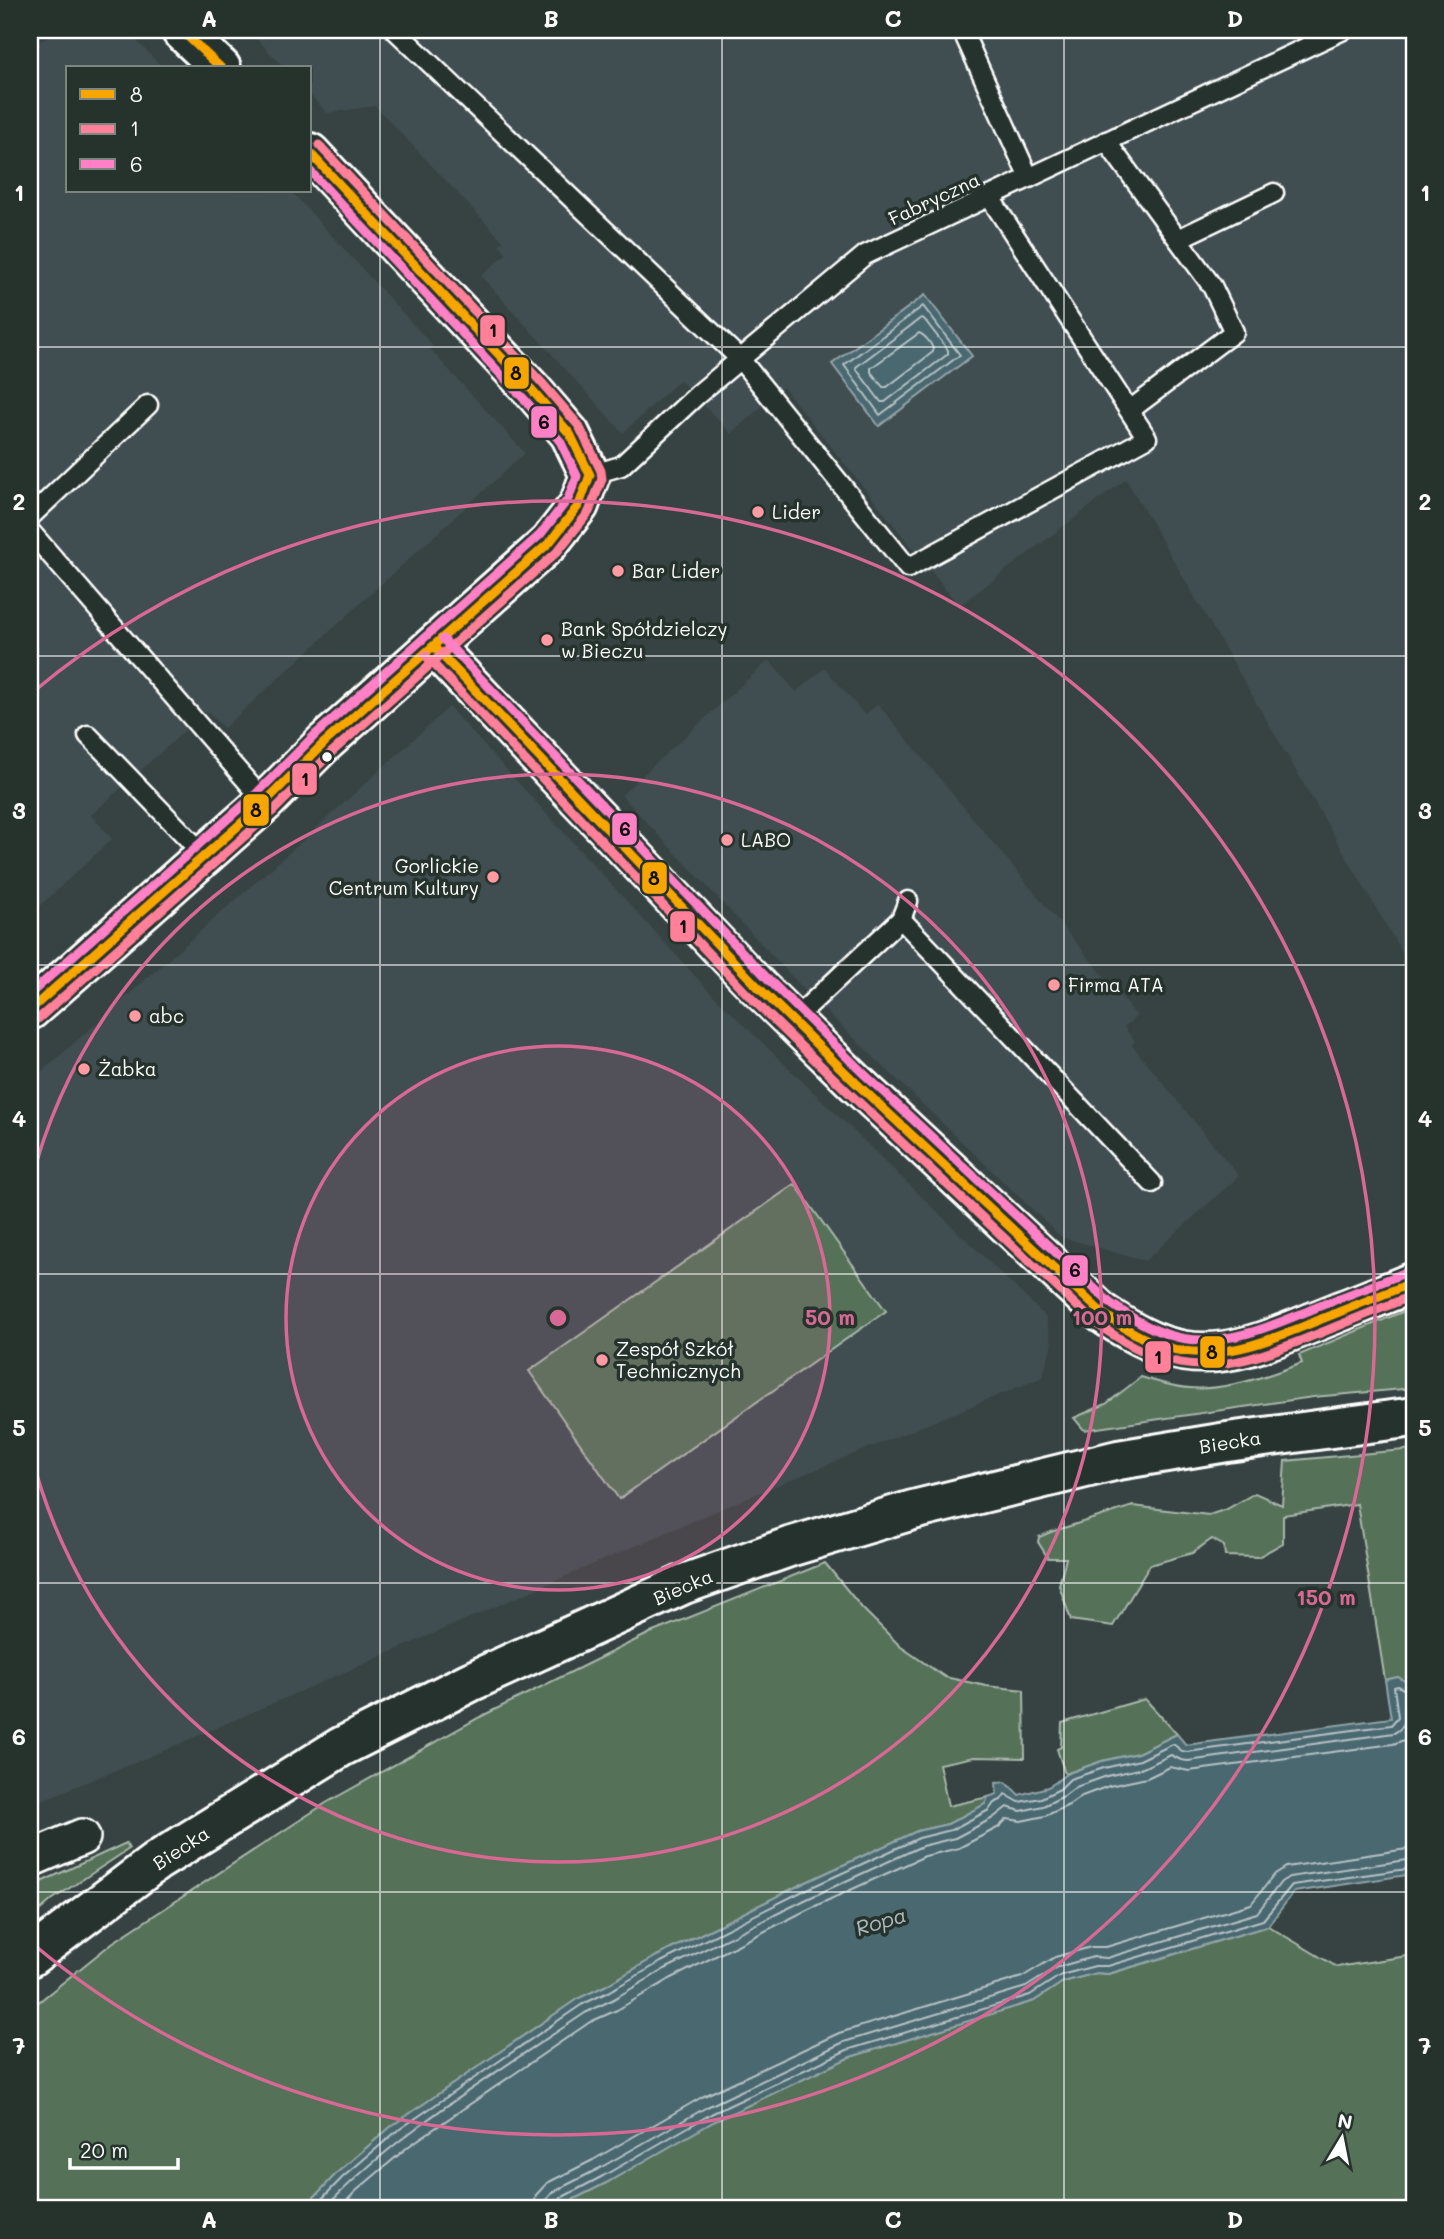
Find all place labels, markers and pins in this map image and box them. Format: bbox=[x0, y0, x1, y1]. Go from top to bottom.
place label: Lider bbox=[772, 499, 821, 524]
marker: Lider bbox=[750, 504, 766, 520]
place label: Bar Lider bbox=[632, 558, 720, 583]
marker: Bar Lider bbox=[610, 563, 626, 579]
place label: Bank Spółdzielczy w Bieczu bbox=[561, 616, 728, 663]
marker: Bank Spółdzielczy w Bieczu bbox=[539, 632, 555, 648]
unlabelled marker bbox=[320, 750, 334, 764]
place label: LABO bbox=[741, 827, 791, 852]
marker: LABO bbox=[719, 832, 735, 848]
place label: Gorlickie Centrum Kultury bbox=[329, 853, 479, 900]
marker: Gorlickie Centrum Kultury bbox=[485, 869, 501, 885]
place label: Firma ATA bbox=[1068, 972, 1164, 997]
marker: Firma ATA bbox=[1046, 977, 1062, 993]
place label: abc bbox=[149, 1003, 184, 1028]
marker: abc bbox=[127, 1008, 143, 1024]
place label: Żabka bbox=[98, 1056, 157, 1081]
marker: Żabka bbox=[76, 1061, 92, 1077]
centre of rings bbox=[546, 1306, 570, 1330]
place label: Zespół Szkół Technicznych bbox=[616, 1336, 741, 1383]
marker: Zespół Szkół Technicznych bbox=[594, 1352, 610, 1368]

